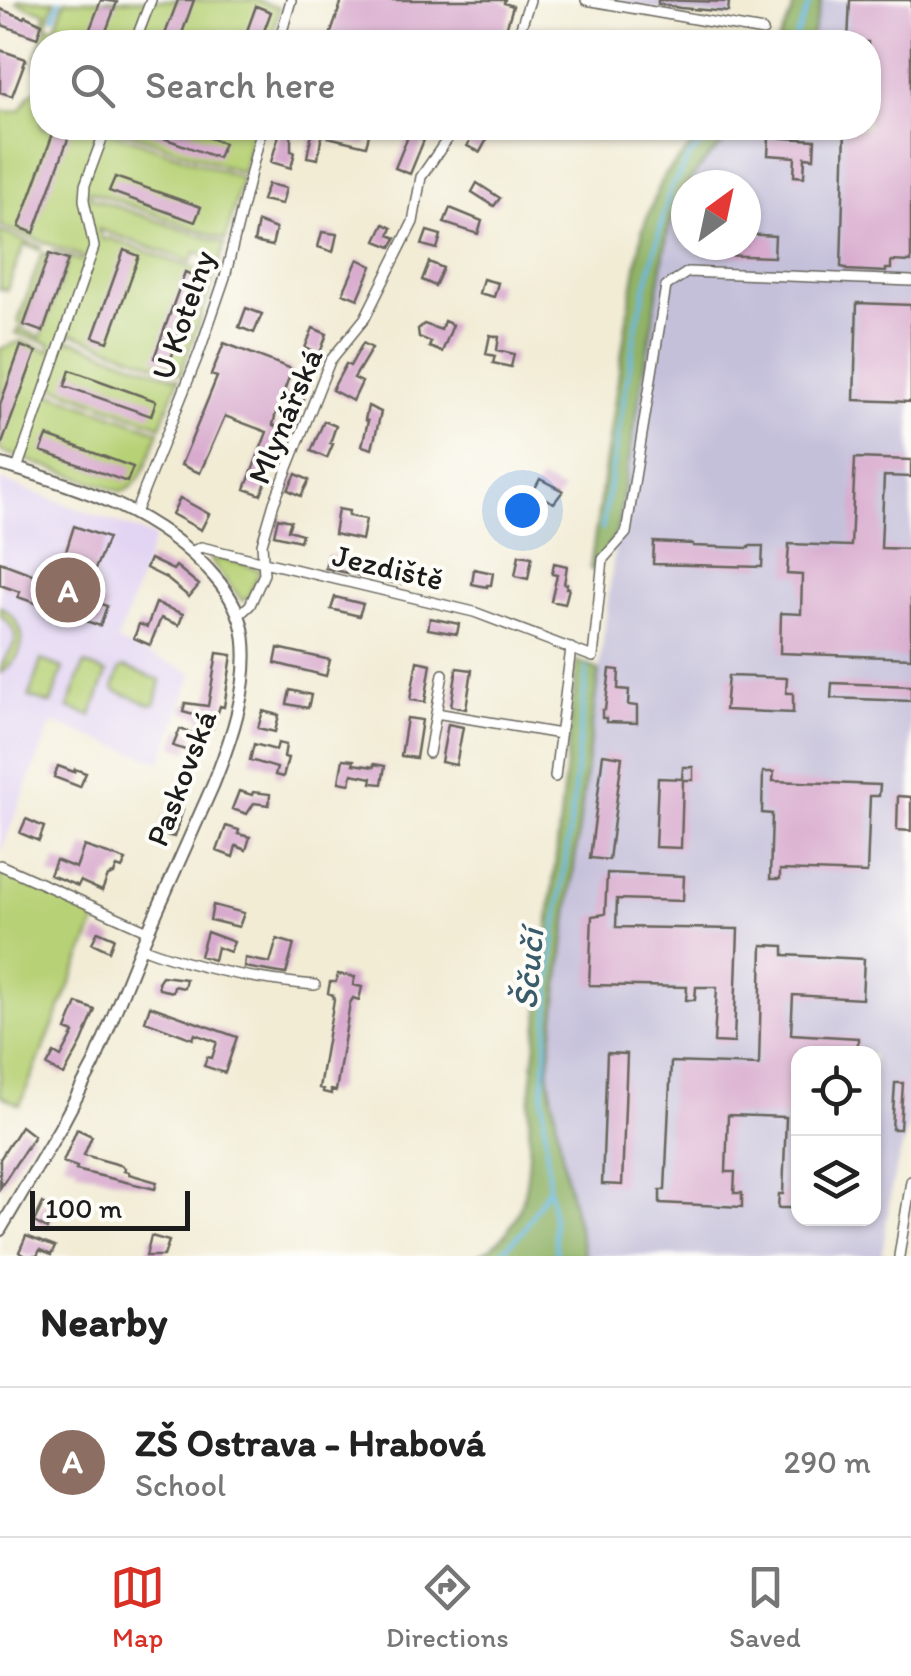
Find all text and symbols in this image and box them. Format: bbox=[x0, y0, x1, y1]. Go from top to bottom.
search box bbox=[30, 30, 881, 140]
icon: search bbox=[65, 58, 120, 113]
text: Search here bbox=[145, 62, 336, 108]
north arrow bbox=[671, 170, 761, 260]
street label: U Kotelny bbox=[143, 245, 223, 385]
street label: Mlynářská bbox=[239, 342, 331, 490]
your location bbox=[497, 485, 548, 536]
street label: Jezdiště bbox=[329, 536, 447, 598]
pin: A bbox=[36, 552, 100, 628]
street label: Paskovská bbox=[138, 704, 224, 851]
water label: Ščučí bbox=[504, 922, 553, 1011]
map controls bbox=[791, 1046, 881, 1226]
button: locate bbox=[791, 1046, 881, 1136]
button: layers bbox=[791, 1136, 881, 1226]
scale bar bbox=[30, 1186, 190, 1230]
text: 100 m bbox=[45, 1191, 122, 1225]
text: Nearby bbox=[40, 1296, 167, 1347]
text: ZŠ Ostrava - Hrabová bbox=[135, 1420, 485, 1466]
text: A bbox=[62, 1443, 83, 1481]
text: 290 m bbox=[784, 1443, 871, 1481]
text: School bbox=[135, 1466, 226, 1504]
tab: Map bbox=[110, 1560, 165, 1654]
tab: Directions bbox=[386, 1560, 509, 1654]
tab: Saved bbox=[729, 1560, 801, 1654]

